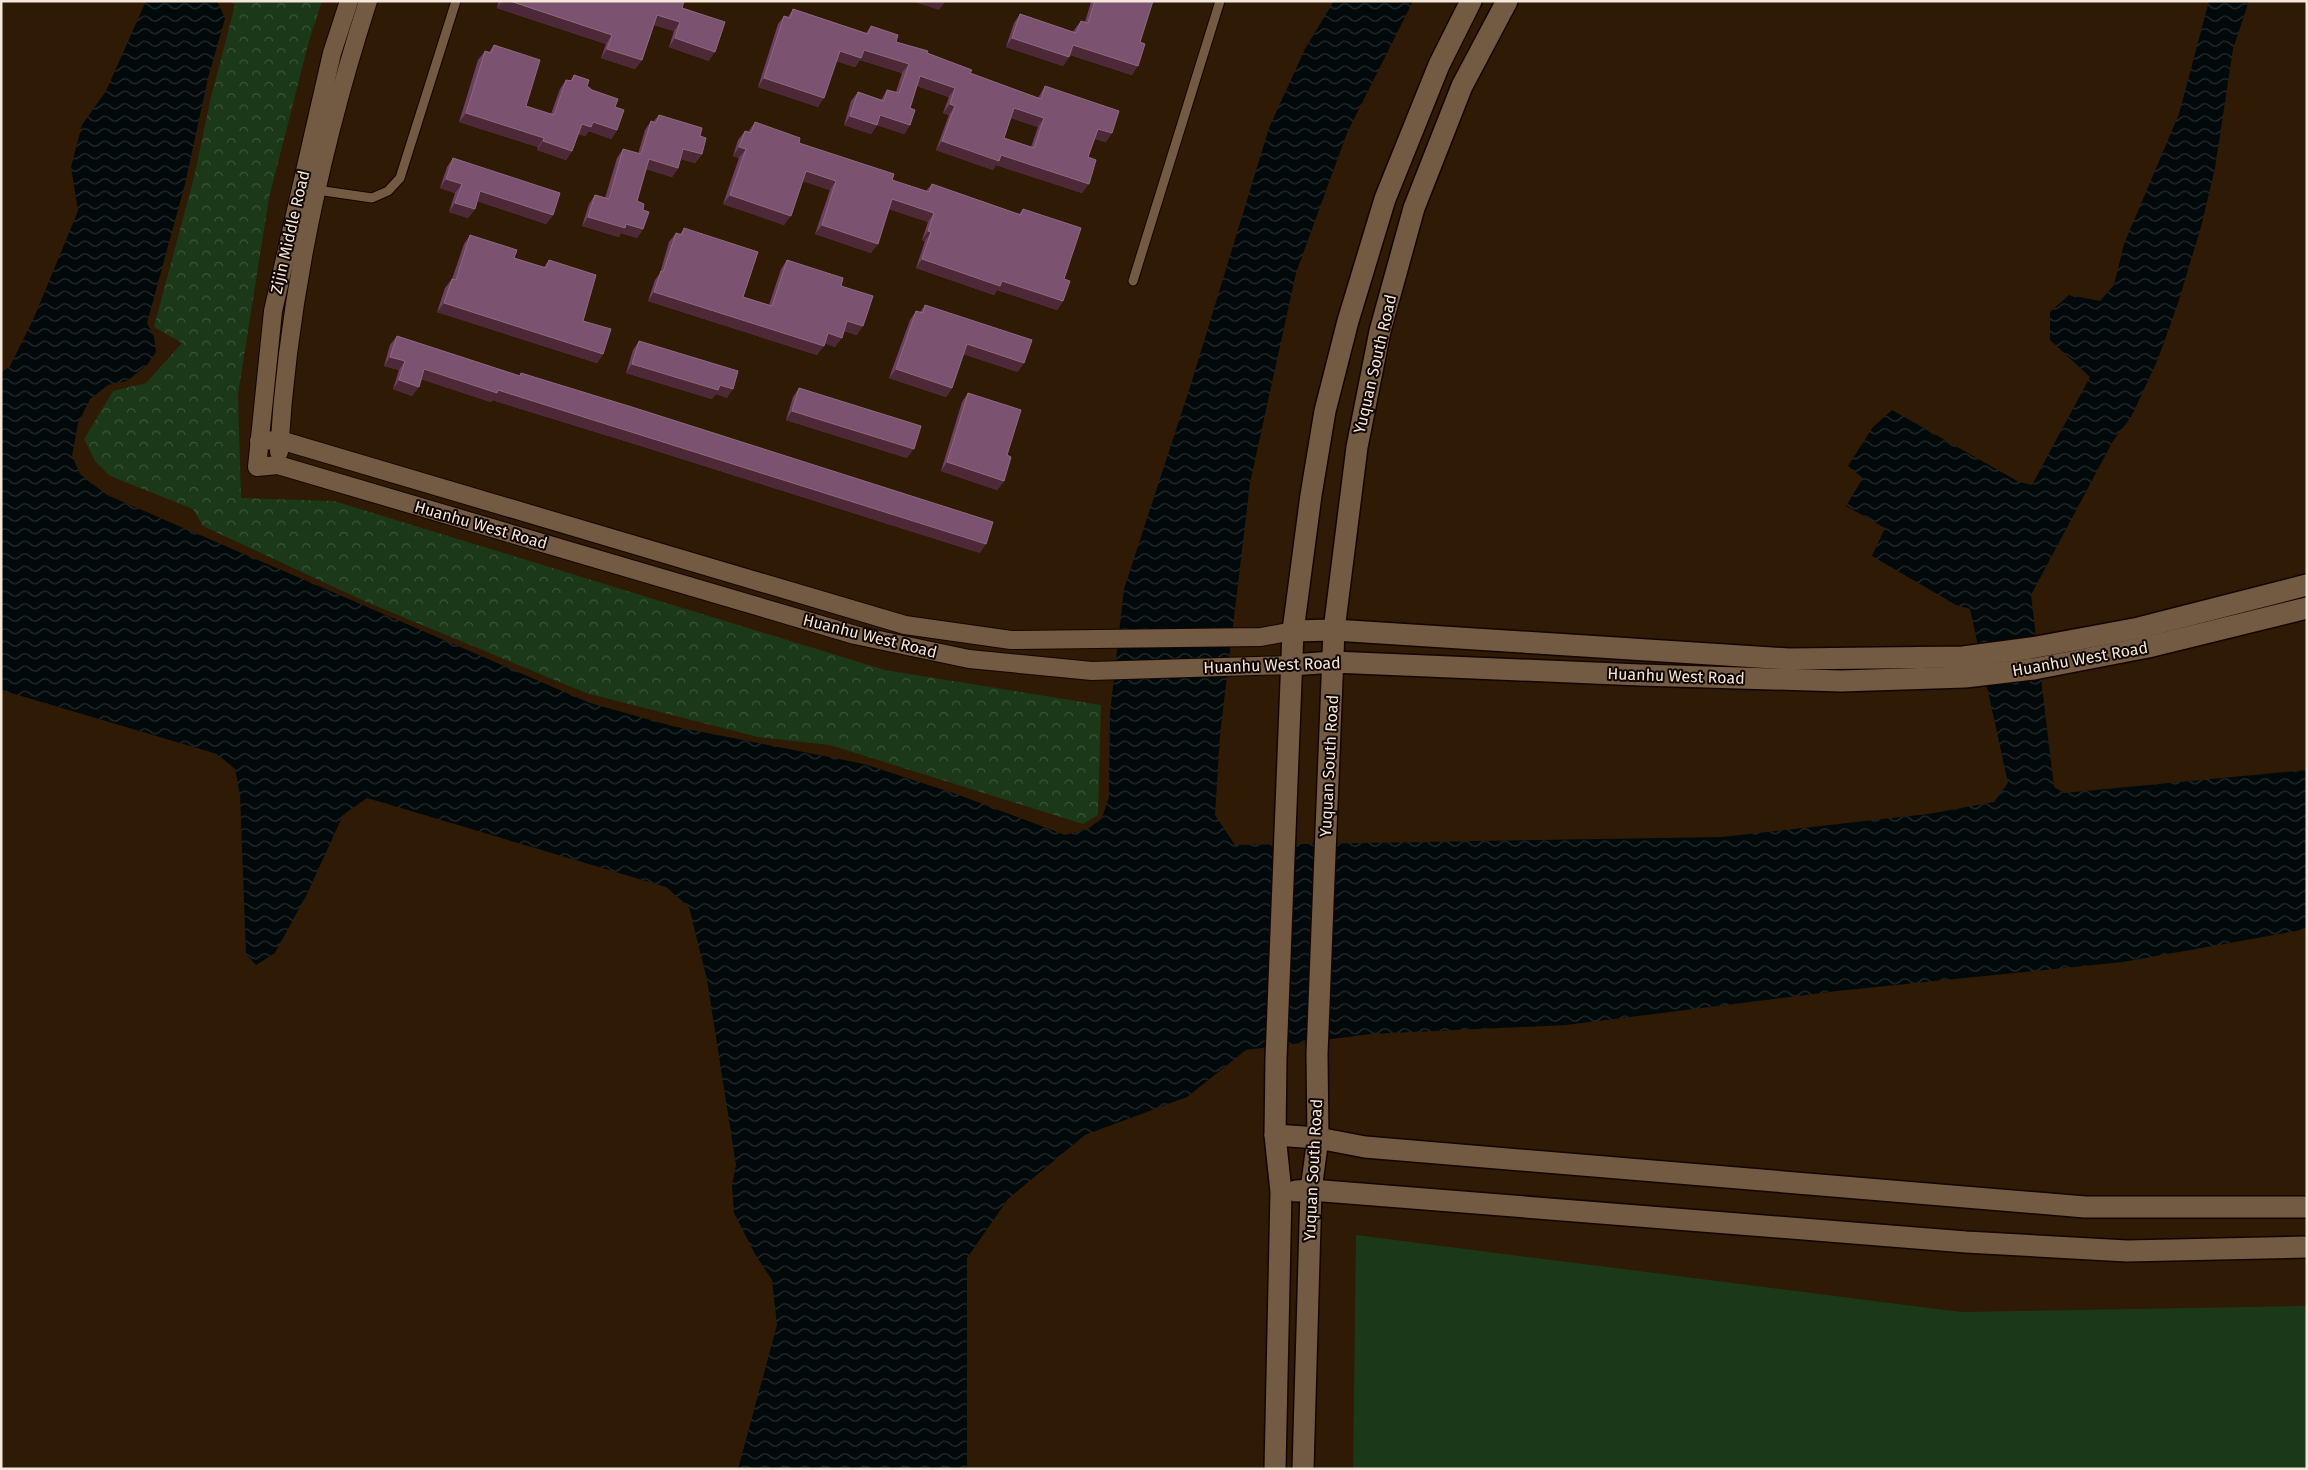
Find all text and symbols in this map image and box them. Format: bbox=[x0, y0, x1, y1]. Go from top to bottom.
street label: Zijin Middle Road bbox=[267, 168, 313, 296]
street label: Yuquan South Road bbox=[1350, 293, 1400, 435]
street label: Huanhu West Road bbox=[412, 497, 550, 553]
street label: Huanhu West Road bbox=[801, 610, 939, 662]
street label: Huanhu West Road bbox=[2011, 638, 2149, 680]
street label: Huanhu West Road bbox=[1203, 653, 1341, 677]
street label: Huanhu West Road bbox=[1607, 664, 1745, 688]
street label: Yuquan South Road bbox=[1316, 694, 1342, 838]
street label: Yuquan South Road bbox=[1300, 1098, 1326, 1242]

